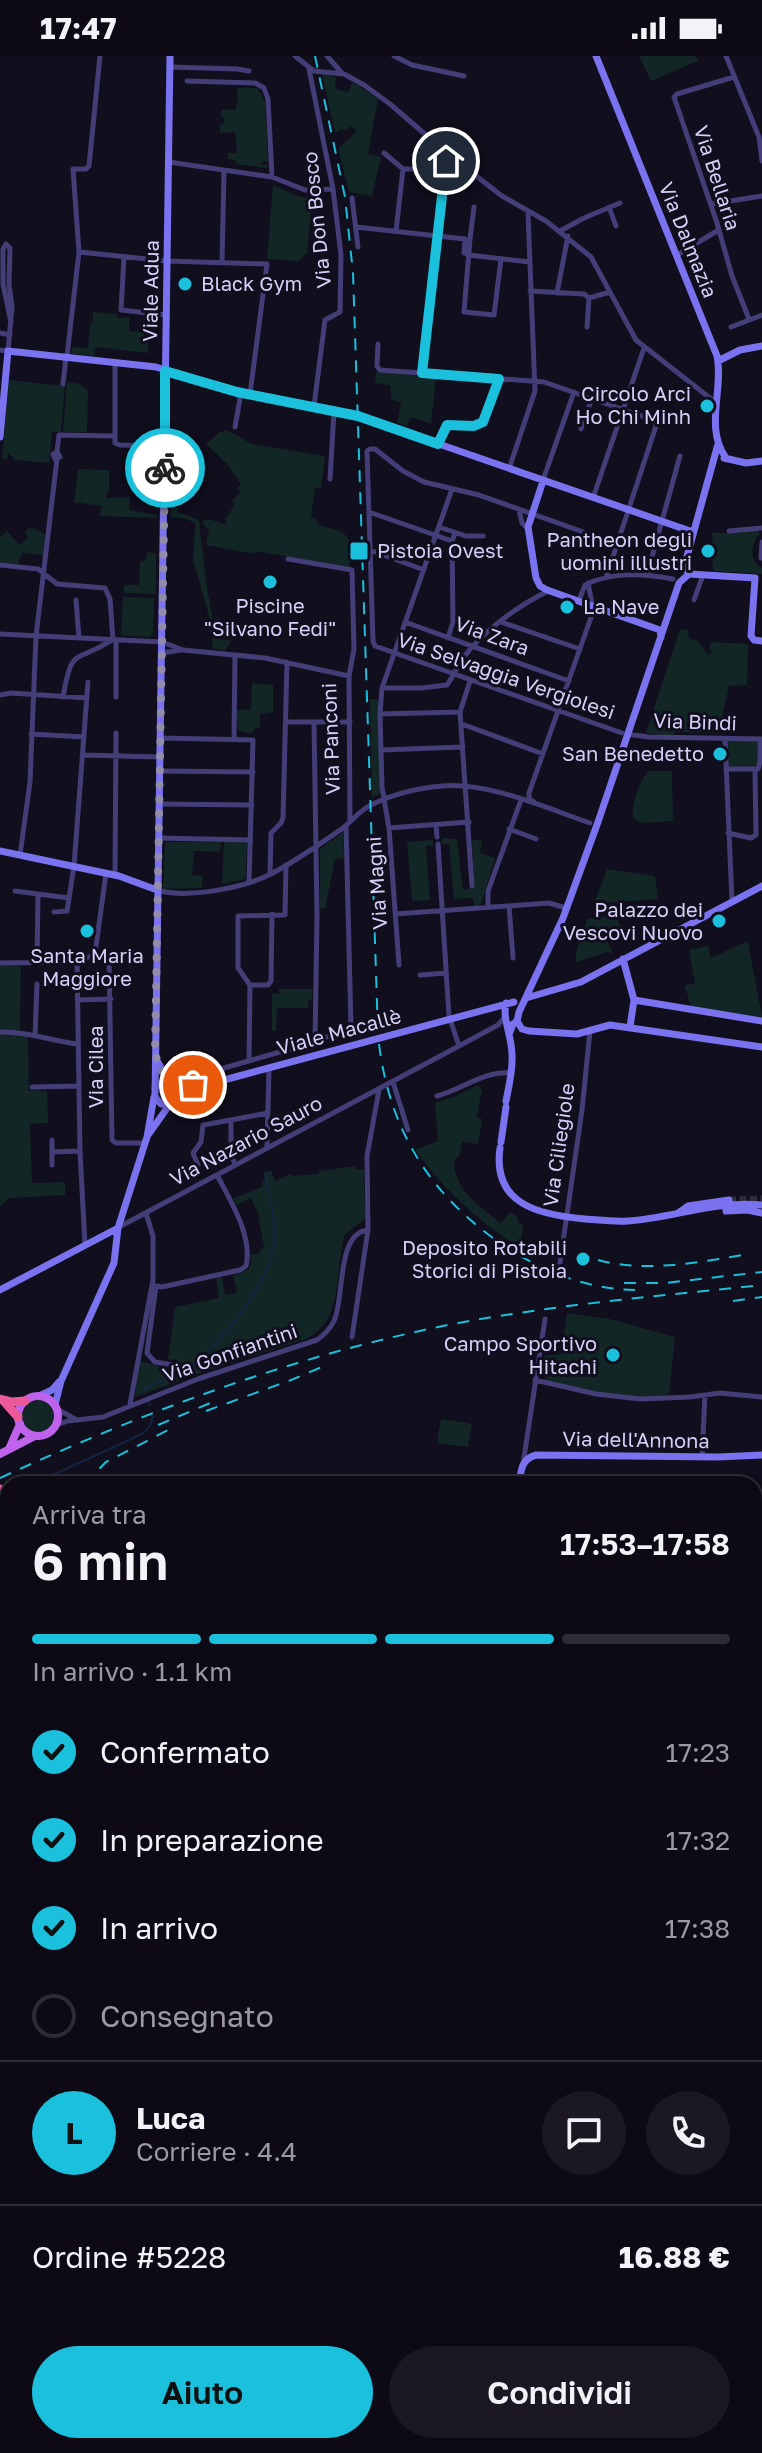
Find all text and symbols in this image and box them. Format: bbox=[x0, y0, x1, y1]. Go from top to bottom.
text: 17:47 bbox=[40, 10, 117, 46]
street label: Via Bellaria bbox=[690, 122, 746, 233]
pin bbox=[412, 127, 480, 195]
icon: home bbox=[424, 139, 468, 183]
street label: Via Don Bosco bbox=[297, 151, 335, 290]
street label: Via Dalmazia bbox=[655, 178, 723, 301]
street label: Viale Adua bbox=[137, 240, 163, 342]
place label: Black Gym bbox=[201, 271, 302, 295]
marker: Black Gym bbox=[176, 275, 194, 293]
place label: Circolo Arci Ho Chi Minh bbox=[575, 381, 691, 428]
marker: Circolo Arci Ho Chi Minh bbox=[698, 397, 716, 415]
courier bbox=[125, 428, 205, 508]
icon: bike bbox=[143, 446, 187, 490]
place label: Pantheon degli uomini illustri bbox=[547, 527, 692, 574]
place label: Pistoia Ovest bbox=[377, 538, 504, 562]
marker: Pistoia Ovest bbox=[348, 540, 370, 562]
marker: Pantheon degli uomini illustri bbox=[699, 542, 717, 560]
marker: Piscine "Silvano Fedi" bbox=[261, 573, 279, 591]
place label: Piscine "Silvano Fedi" bbox=[204, 593, 336, 640]
place label: La Nave bbox=[583, 594, 659, 618]
marker: La Nave bbox=[558, 598, 576, 616]
street label: Via Zara bbox=[452, 611, 533, 660]
street label: Via Selvaggia Vergiolesi bbox=[394, 627, 618, 724]
street label: Via Panconi bbox=[316, 683, 344, 795]
street label: Via Bindi bbox=[653, 708, 737, 734]
place label: San Benedetto bbox=[562, 741, 704, 765]
marker: San Benedetto bbox=[711, 745, 729, 763]
street label: Via Magni bbox=[361, 836, 391, 931]
place label: Palazzo dei Vescovi Nuovo bbox=[563, 897, 703, 944]
marker: Palazzo dei Vescovi Nuovo bbox=[710, 912, 728, 930]
marker: Santa Maria Maggiore bbox=[78, 922, 96, 940]
place label: Santa Maria Maggiore bbox=[30, 943, 144, 990]
street label: Viale Macallè bbox=[274, 1003, 404, 1059]
street label: Via Cilea bbox=[83, 1025, 107, 1109]
pin bbox=[159, 1051, 227, 1119]
icon: bag bbox=[171, 1063, 215, 1107]
street label: Via Ciliegiole bbox=[537, 1081, 579, 1208]
street label: Via Nazario Sauro bbox=[165, 1090, 326, 1190]
place label: Deposito Rotabili Storici di Pistoia bbox=[402, 1235, 567, 1282]
marker: Deposito Rotabili Storici di Pistoia bbox=[574, 1250, 592, 1268]
street label: Via Gonfiantini bbox=[159, 1318, 300, 1386]
place label: Campo Sportivo Hitachi bbox=[444, 1331, 597, 1378]
marker: Campo Sportivo Hitachi bbox=[604, 1346, 622, 1364]
street label: Via dell'Annona bbox=[562, 1426, 710, 1452]
text: Arriva tra bbox=[32, 1499, 147, 1530]
text: 17:53–17:58 bbox=[560, 1526, 730, 1562]
text: 6 min bbox=[32, 1529, 169, 1591]
text: In arrivo · 1.1 km bbox=[32, 1656, 232, 1687]
icon: check bbox=[32, 1730, 76, 1774]
text: Confermato bbox=[100, 1734, 270, 1770]
text: 17:23 bbox=[666, 1737, 730, 1768]
icon: check bbox=[32, 1818, 76, 1862]
text: In preparazione bbox=[100, 1822, 324, 1858]
text: 17:32 bbox=[666, 1825, 730, 1856]
icon: check bbox=[32, 1906, 76, 1950]
text: In arrivo bbox=[100, 1910, 218, 1946]
text: 17:38 bbox=[665, 1913, 730, 1944]
text: Consegnato bbox=[100, 1998, 274, 2034]
button: chat bbox=[542, 2091, 626, 2175]
button: phone bbox=[646, 2091, 730, 2175]
text: Luca bbox=[136, 2100, 205, 2136]
text: L bbox=[65, 2115, 83, 2151]
text: Corriere · 4.4 bbox=[136, 2136, 297, 2167]
text: Ordine #5228 bbox=[32, 2239, 226, 2275]
text: 16.88 € bbox=[619, 2239, 730, 2275]
button: Aiuto bbox=[32, 2346, 373, 2438]
button: Condividi bbox=[389, 2346, 730, 2438]

